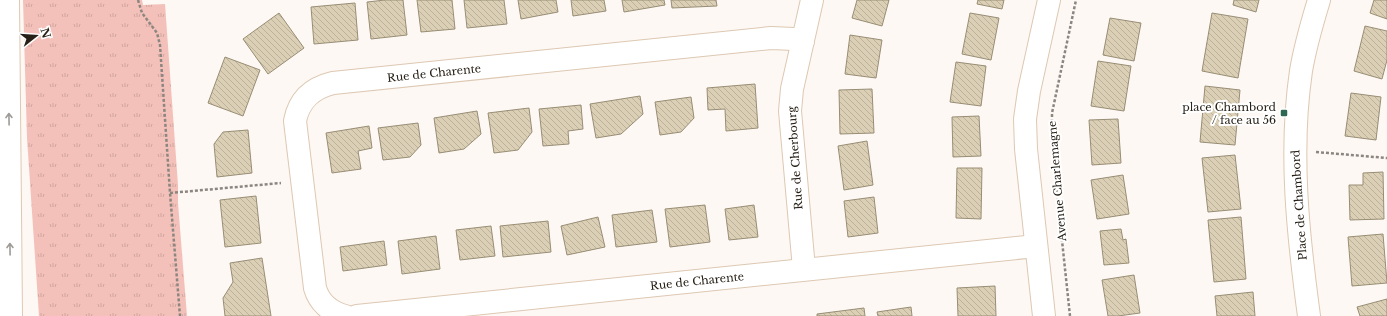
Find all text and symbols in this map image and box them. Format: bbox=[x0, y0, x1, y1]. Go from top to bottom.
north arrow bbox=[16, 16, 56, 56]
text: N bbox=[37, 26, 54, 41]
street label: Rue de Charente bbox=[386, 61, 482, 85]
place label: place Chambord / face au 56 bbox=[1182, 100, 1277, 127]
street label: Rue de Cherbourg bbox=[784, 105, 806, 210]
marker: place Chambord / face au 56 bbox=[1279, 108, 1289, 118]
one-way arrow bbox=[5, 113, 13, 126]
street label: Avenue Charlemagne bbox=[1045, 120, 1069, 243]
street label: Place de Chambord bbox=[1288, 149, 1310, 261]
one-way arrow bbox=[6, 243, 14, 256]
street label: Rue de Charente bbox=[649, 269, 745, 293]

